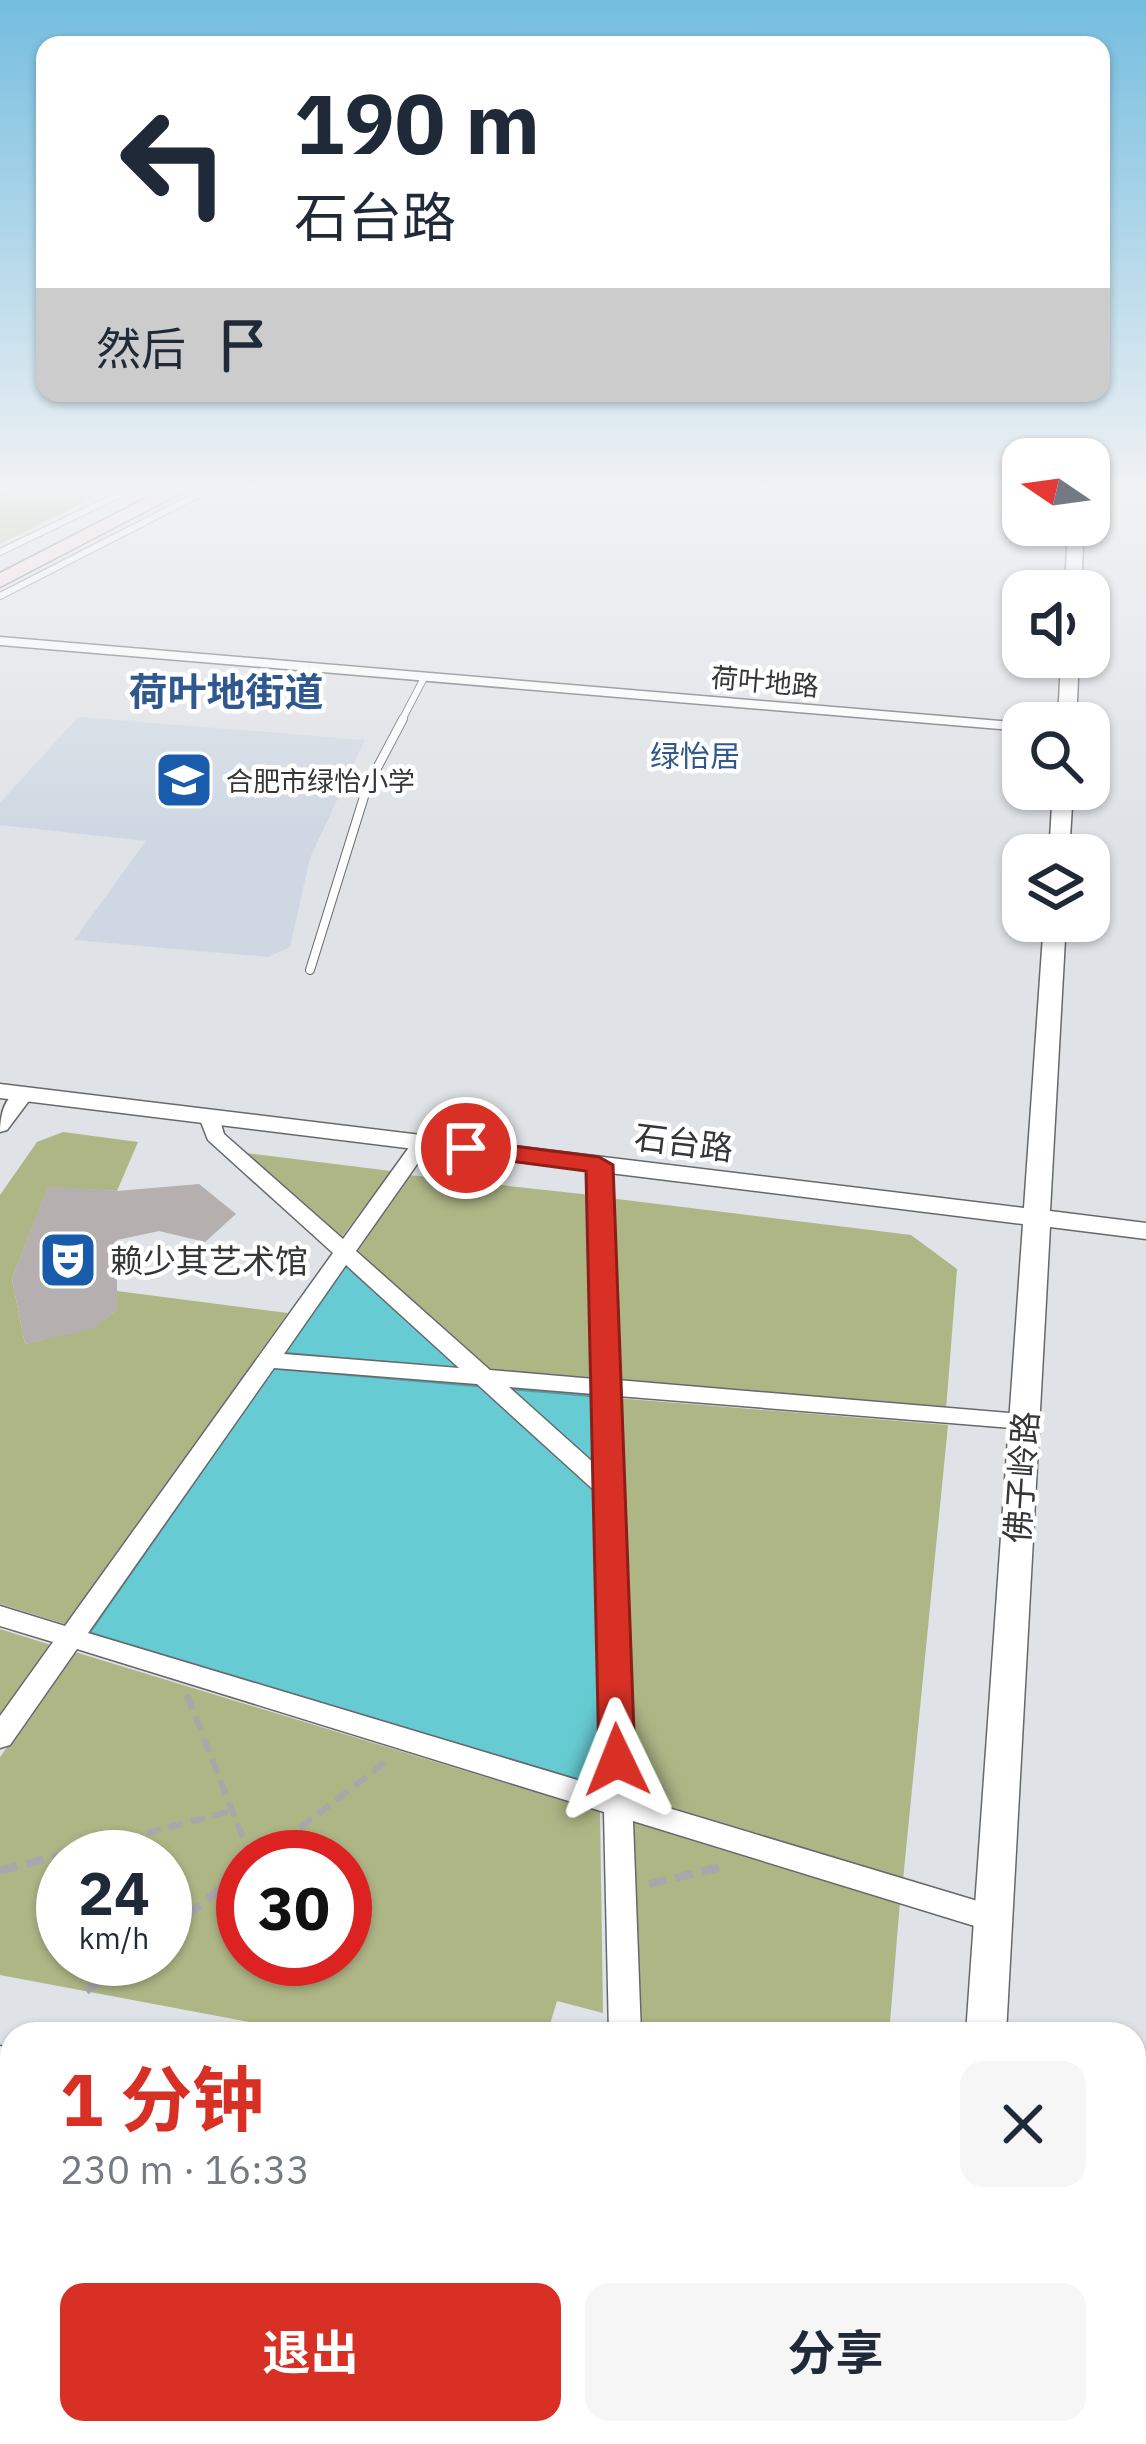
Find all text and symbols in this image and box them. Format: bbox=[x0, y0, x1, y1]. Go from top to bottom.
text: 190 m bbox=[294, 68, 540, 177]
icon: left bbox=[96, 84, 252, 240]
text: 石台路 bbox=[294, 182, 456, 252]
icon: arrive bbox=[210, 312, 276, 378]
text: 然后 bbox=[96, 319, 186, 377]
north arrow bbox=[1002, 438, 1110, 546]
map controls bbox=[1002, 438, 1110, 942]
button: sound bbox=[1002, 570, 1110, 678]
street label: 荷叶地路 bbox=[710, 659, 820, 703]
district label: 荷叶地街道 bbox=[128, 666, 324, 717]
button: search bbox=[1002, 702, 1110, 810]
district label: 绿怡居 bbox=[650, 736, 740, 775]
school or university icon: 合肥市绿怡小学 bbox=[153, 749, 215, 811]
place label: 合肥市绿怡小学 bbox=[226, 763, 415, 798]
button: layers bbox=[1002, 834, 1110, 942]
pin bbox=[415, 1097, 517, 1199]
icon: arrive bbox=[433, 1115, 499, 1181]
street label: 石台路 bbox=[632, 1115, 736, 1169]
theatre icon: 赖少其艺术馆 bbox=[37, 1229, 99, 1291]
place label: 赖少其艺术馆 bbox=[110, 1239, 308, 1282]
street label: 佛子岭路 bbox=[995, 1410, 1047, 1544]
position arrow bbox=[554, 1697, 680, 1823]
speed limit sign: 30 bbox=[216, 1830, 372, 1986]
text: 24 bbox=[78, 1853, 150, 1932]
text: km/h bbox=[79, 1918, 149, 1957]
text: 1 分钟 bbox=[60, 2052, 264, 2146]
button: close bbox=[960, 2061, 1086, 2187]
text: 230 m · 16:33 bbox=[60, 2144, 310, 2195]
button: 退出 bbox=[60, 2283, 561, 2421]
button: 分享 bbox=[585, 2283, 1086, 2421]

